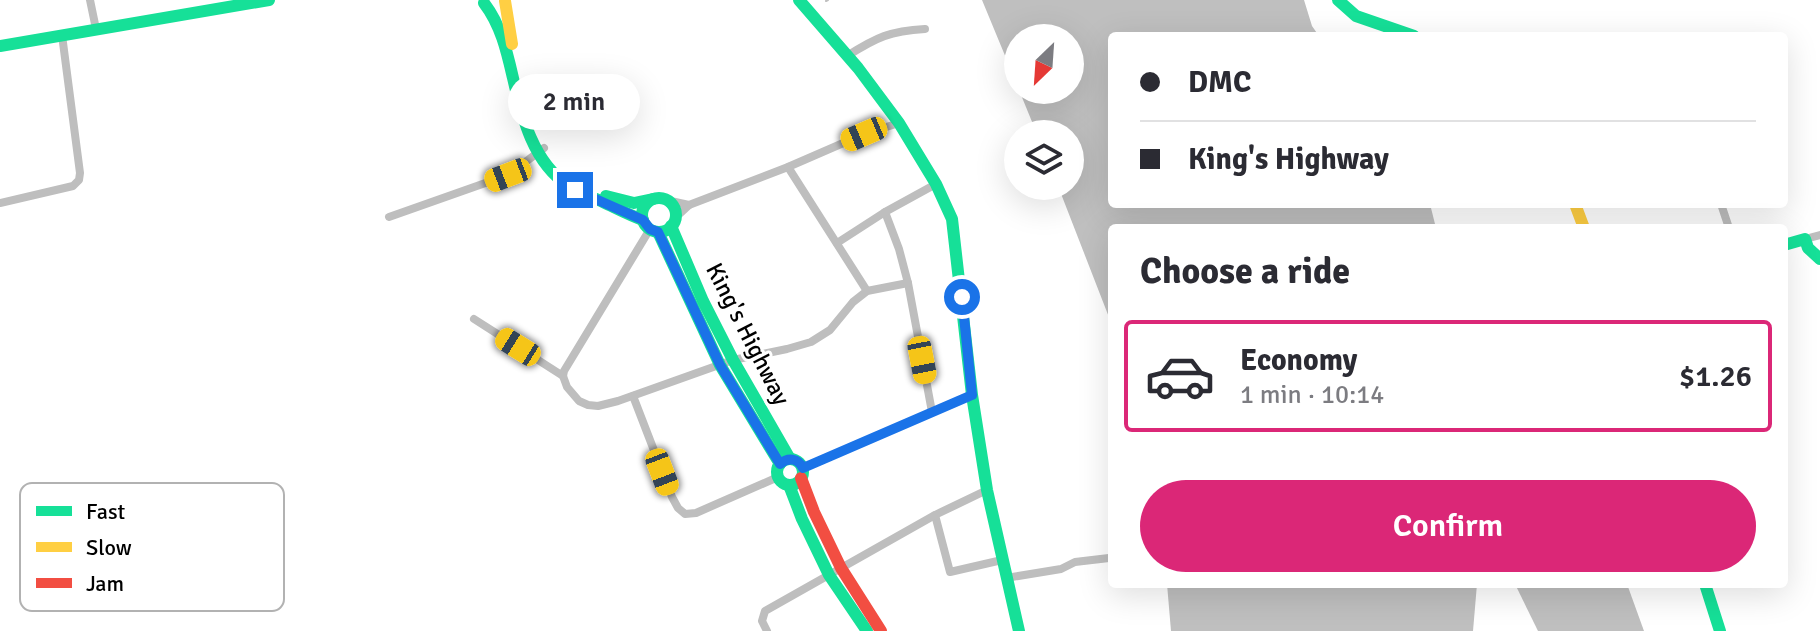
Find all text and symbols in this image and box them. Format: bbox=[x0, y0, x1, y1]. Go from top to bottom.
north arrow bbox=[1004, 24, 1084, 104]
map controls bbox=[1004, 24, 1084, 200]
text: DMC bbox=[1188, 64, 1251, 101]
callout: 2 min bbox=[509, 74, 641, 130]
text: 2 min bbox=[543, 86, 605, 118]
car bbox=[837, 114, 891, 154]
button: layers bbox=[1004, 120, 1084, 200]
text: King's Highway bbox=[1188, 141, 1389, 178]
car bbox=[481, 155, 535, 195]
route end bbox=[557, 172, 593, 208]
text: Choose a ride bbox=[1140, 249, 1350, 294]
street label: King's Highway bbox=[699, 258, 797, 410]
route start bbox=[944, 279, 980, 315]
car bbox=[491, 324, 545, 370]
car bbox=[906, 334, 938, 386]
icon: car bbox=[1144, 340, 1216, 412]
text: Economy bbox=[1240, 342, 1357, 379]
text: $1.26 bbox=[1679, 358, 1752, 395]
text: 1 min · 10:14 bbox=[1240, 379, 1384, 411]
car bbox=[642, 445, 682, 499]
button: Confirm bbox=[1140, 480, 1756, 572]
legend bbox=[20, 483, 284, 611]
text: Fast bbox=[86, 498, 126, 525]
text: Slow bbox=[86, 534, 132, 561]
text: Jam bbox=[86, 570, 124, 597]

